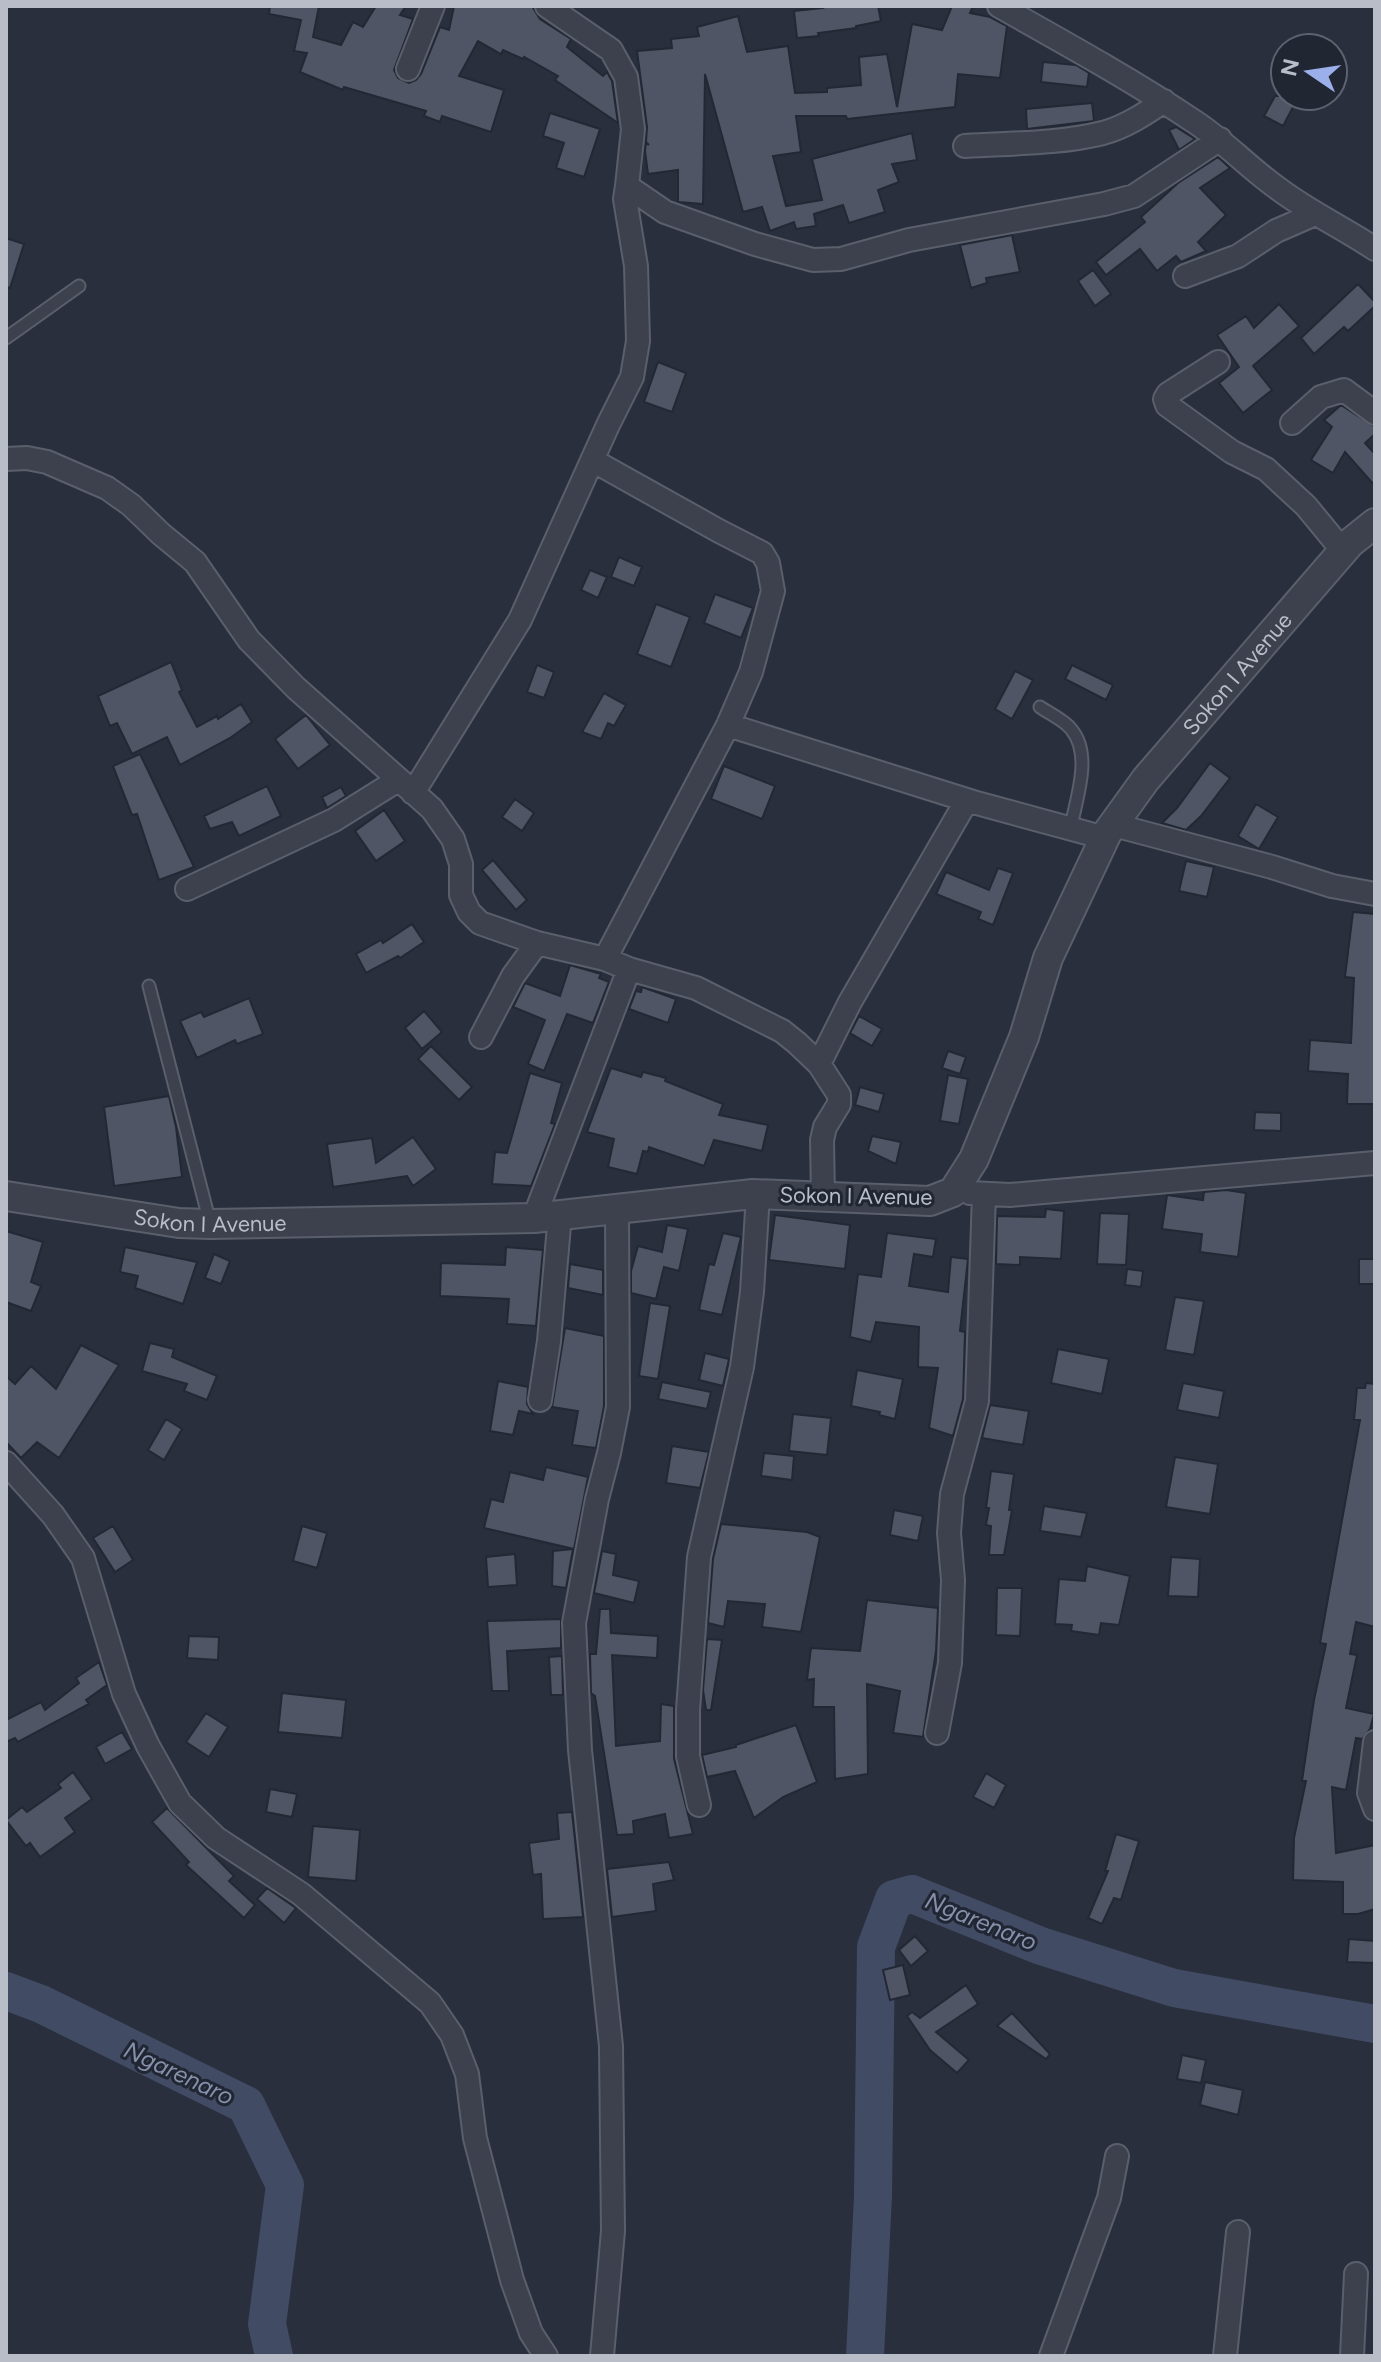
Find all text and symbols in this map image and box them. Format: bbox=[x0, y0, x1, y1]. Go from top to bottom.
north arrow bbox=[1269, 32, 1349, 112]
text: N bbox=[1275, 56, 1305, 79]
street label: Sokon I Avenue bbox=[1177, 607, 1297, 740]
street label: Sokon I Avenue bbox=[779, 1181, 933, 1211]
street label: Sokon I Avenue bbox=[132, 1203, 287, 1238]
water label: Ngarenaro bbox=[921, 1886, 1041, 1956]
water label: Ngarenaro bbox=[120, 2035, 238, 2111]

